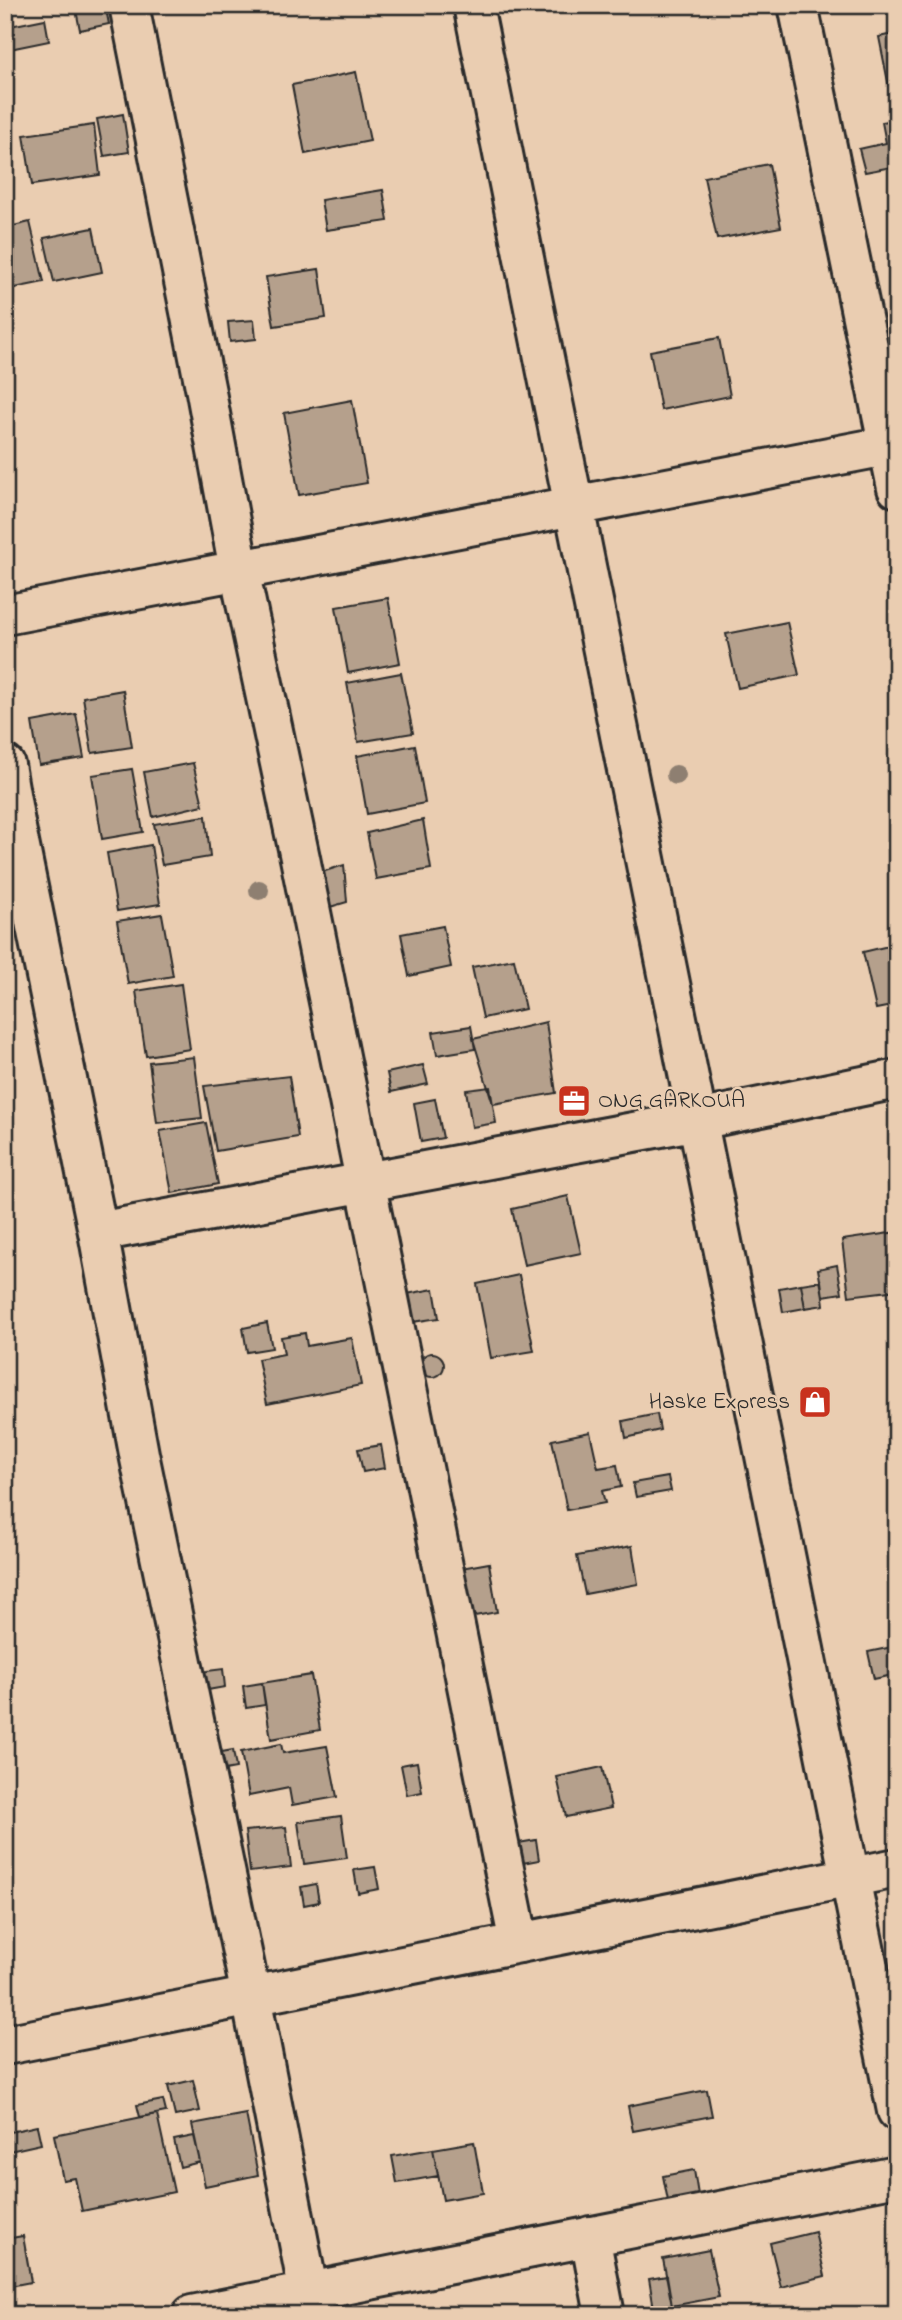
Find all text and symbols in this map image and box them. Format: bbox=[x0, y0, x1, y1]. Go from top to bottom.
office icon: ONG GARKOUA bbox=[555, 1082, 593, 1120]
place label: ONG GARKOUA bbox=[598, 1085, 745, 1118]
shop icon: Haske Express bbox=[796, 1383, 834, 1421]
place label: Haske Express bbox=[649, 1386, 790, 1419]

